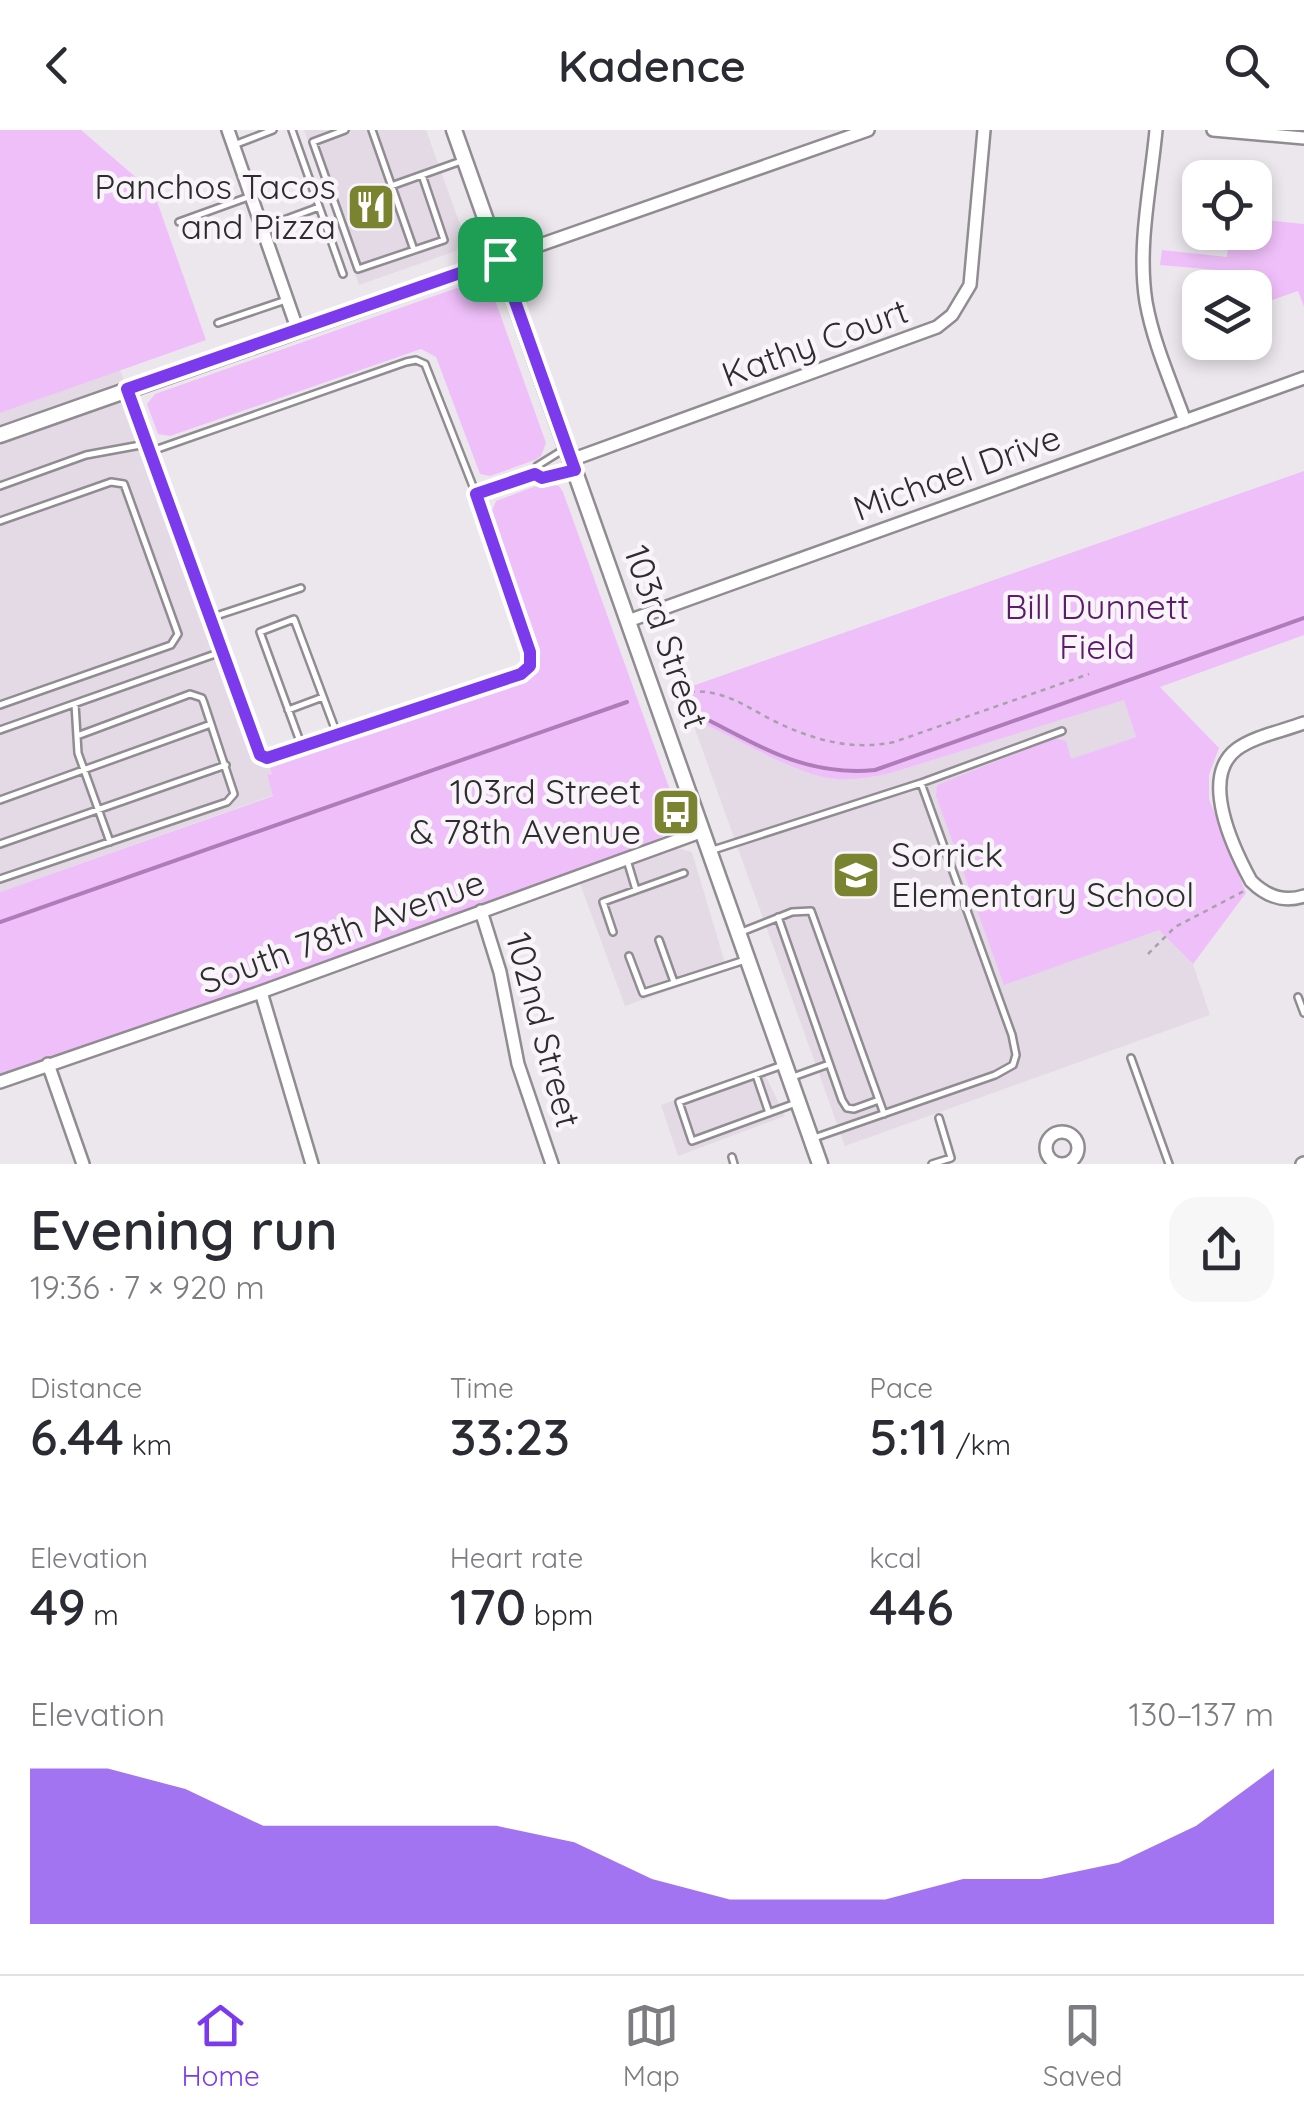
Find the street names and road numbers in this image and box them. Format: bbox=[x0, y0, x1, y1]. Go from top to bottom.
street label: Kathy Court bbox=[715, 288, 914, 396]
street label: Michael Drive bbox=[847, 414, 1066, 530]
street label: 103rd Street bbox=[615, 539, 719, 734]
street label: South 78th Avenue bbox=[193, 859, 490, 1003]
street label: 102nd Street bbox=[497, 928, 591, 1132]

